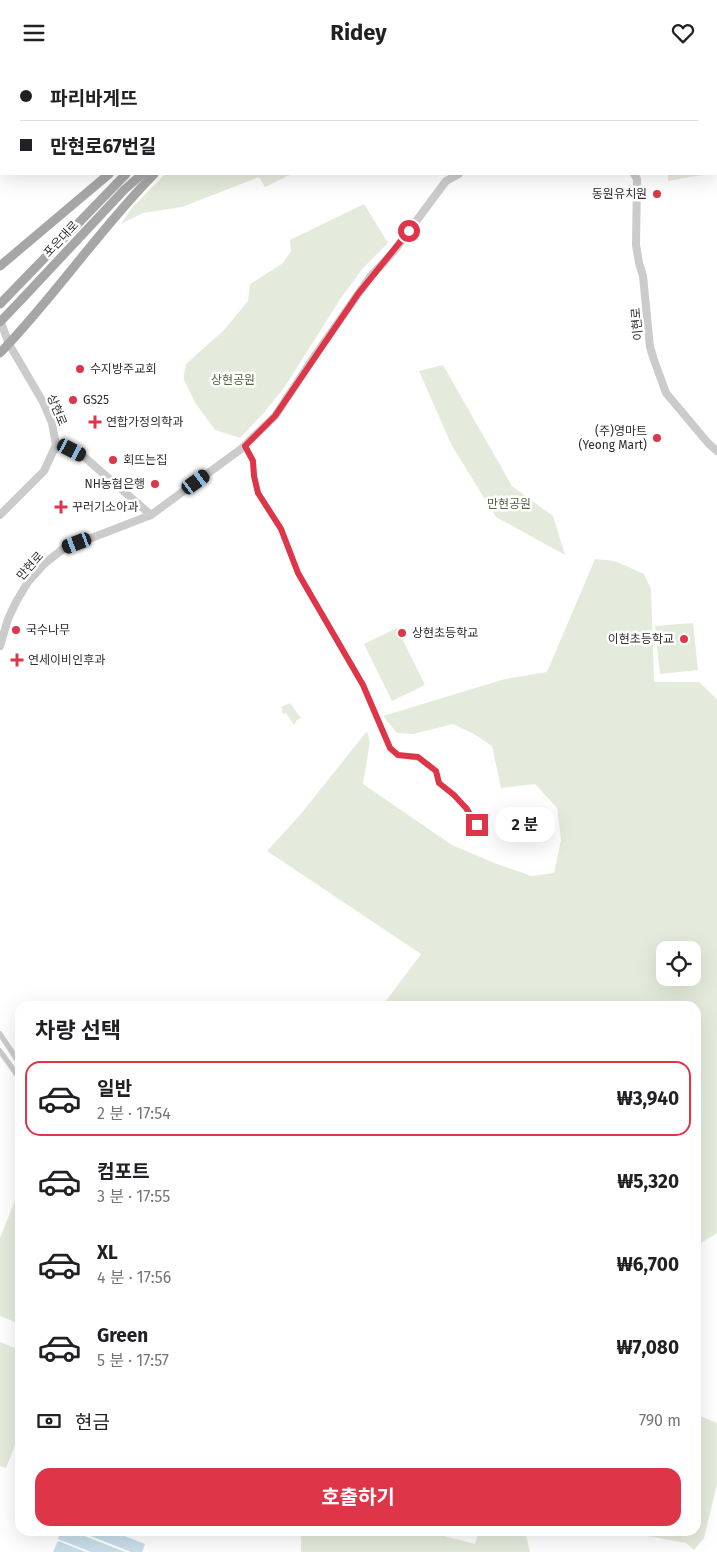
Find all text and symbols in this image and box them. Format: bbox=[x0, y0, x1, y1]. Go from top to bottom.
icon: menu bbox=[20, 19, 48, 47]
text: Ridey bbox=[330, 19, 387, 46]
icon: heart bbox=[669, 19, 697, 47]
text: 파리바게뜨 bbox=[50, 87, 137, 110]
text: 만현로67번길 bbox=[50, 135, 157, 158]
place label: 동원유치원 bbox=[592, 187, 647, 201]
marker: 동원유치원 bbox=[651, 188, 663, 200]
street label: 포은대로 bbox=[41, 218, 81, 260]
route start bbox=[398, 220, 420, 242]
street label: 이현로 bbox=[629, 307, 645, 341]
place label: 수지방주교회 bbox=[90, 362, 156, 376]
marker: 수지방주교회 bbox=[74, 363, 86, 375]
park label: 상현공원 bbox=[211, 373, 255, 387]
street label: 상현로 bbox=[44, 392, 70, 428]
place label: GS25 bbox=[83, 393, 109, 407]
marker: GS25 bbox=[67, 394, 79, 406]
marker: 연합가정의학과 bbox=[88, 415, 102, 429]
place label: 연합가정의학과 bbox=[106, 415, 183, 429]
place label: (주)영마트 (Yeong Mart) bbox=[579, 424, 647, 452]
marker: (주)영마트 (Yeong Mart) bbox=[651, 432, 663, 444]
car bbox=[55, 437, 88, 463]
place label: 회뜨는집 bbox=[123, 453, 167, 467]
marker: 회뜨는집 bbox=[107, 454, 119, 466]
car bbox=[179, 467, 212, 497]
place label: NH농협은행 bbox=[84, 477, 145, 491]
marker: NH농협은행 bbox=[149, 478, 161, 490]
park label: 만현공원 bbox=[487, 497, 531, 511]
marker: 꾸러기소아과 bbox=[54, 500, 68, 514]
place label: 꾸러기소아과 bbox=[72, 500, 138, 514]
car bbox=[60, 531, 93, 555]
street label: 만현로 bbox=[14, 549, 46, 583]
place label: 국수나무 bbox=[26, 623, 70, 637]
marker: 국수나무 bbox=[10, 624, 22, 636]
place label: 상현초등학교 bbox=[412, 626, 478, 640]
marker: 상현초등학교 bbox=[396, 627, 408, 639]
place label: 이현초등학교 bbox=[608, 632, 674, 646]
marker: 이현초등학교 bbox=[678, 633, 690, 645]
marker: 연세이비인후과 bbox=[10, 653, 24, 667]
place label: 연세이비인후과 bbox=[28, 653, 105, 667]
callout: 2 분 bbox=[494, 807, 554, 843]
route end bbox=[466, 814, 488, 836]
text: 2 분 bbox=[512, 815, 538, 834]
map controls bbox=[656, 941, 701, 986]
button: locate bbox=[656, 941, 701, 986]
text: 차량 선택 bbox=[35, 1017, 121, 1044]
icon: car bbox=[37, 1076, 82, 1121]
text: 일반 bbox=[97, 1077, 132, 1100]
text: ₩3,940 bbox=[617, 1087, 679, 1110]
text: 2 분 · 17:54 bbox=[97, 1104, 171, 1123]
icon: car bbox=[37, 1159, 82, 1204]
text: 컴포트 bbox=[97, 1160, 149, 1183]
text: ₩5,320 bbox=[617, 1170, 679, 1193]
text: 3 분 · 17:55 bbox=[97, 1187, 170, 1206]
text: XL bbox=[97, 1241, 118, 1264]
icon: car bbox=[37, 1242, 82, 1287]
text: ₩6,700 bbox=[617, 1253, 679, 1276]
text: 4 분 · 17:56 bbox=[97, 1268, 171, 1287]
text: Green bbox=[97, 1324, 148, 1347]
icon: car bbox=[37, 1325, 82, 1370]
text: ₩7,080 bbox=[617, 1336, 679, 1359]
text: 5 분 · 17:57 bbox=[97, 1351, 169, 1370]
icon: cash bbox=[35, 1407, 63, 1435]
text: 현금 bbox=[75, 1411, 110, 1434]
text: 790 m bbox=[639, 1411, 681, 1430]
button: 호출하기 bbox=[35, 1468, 681, 1526]

